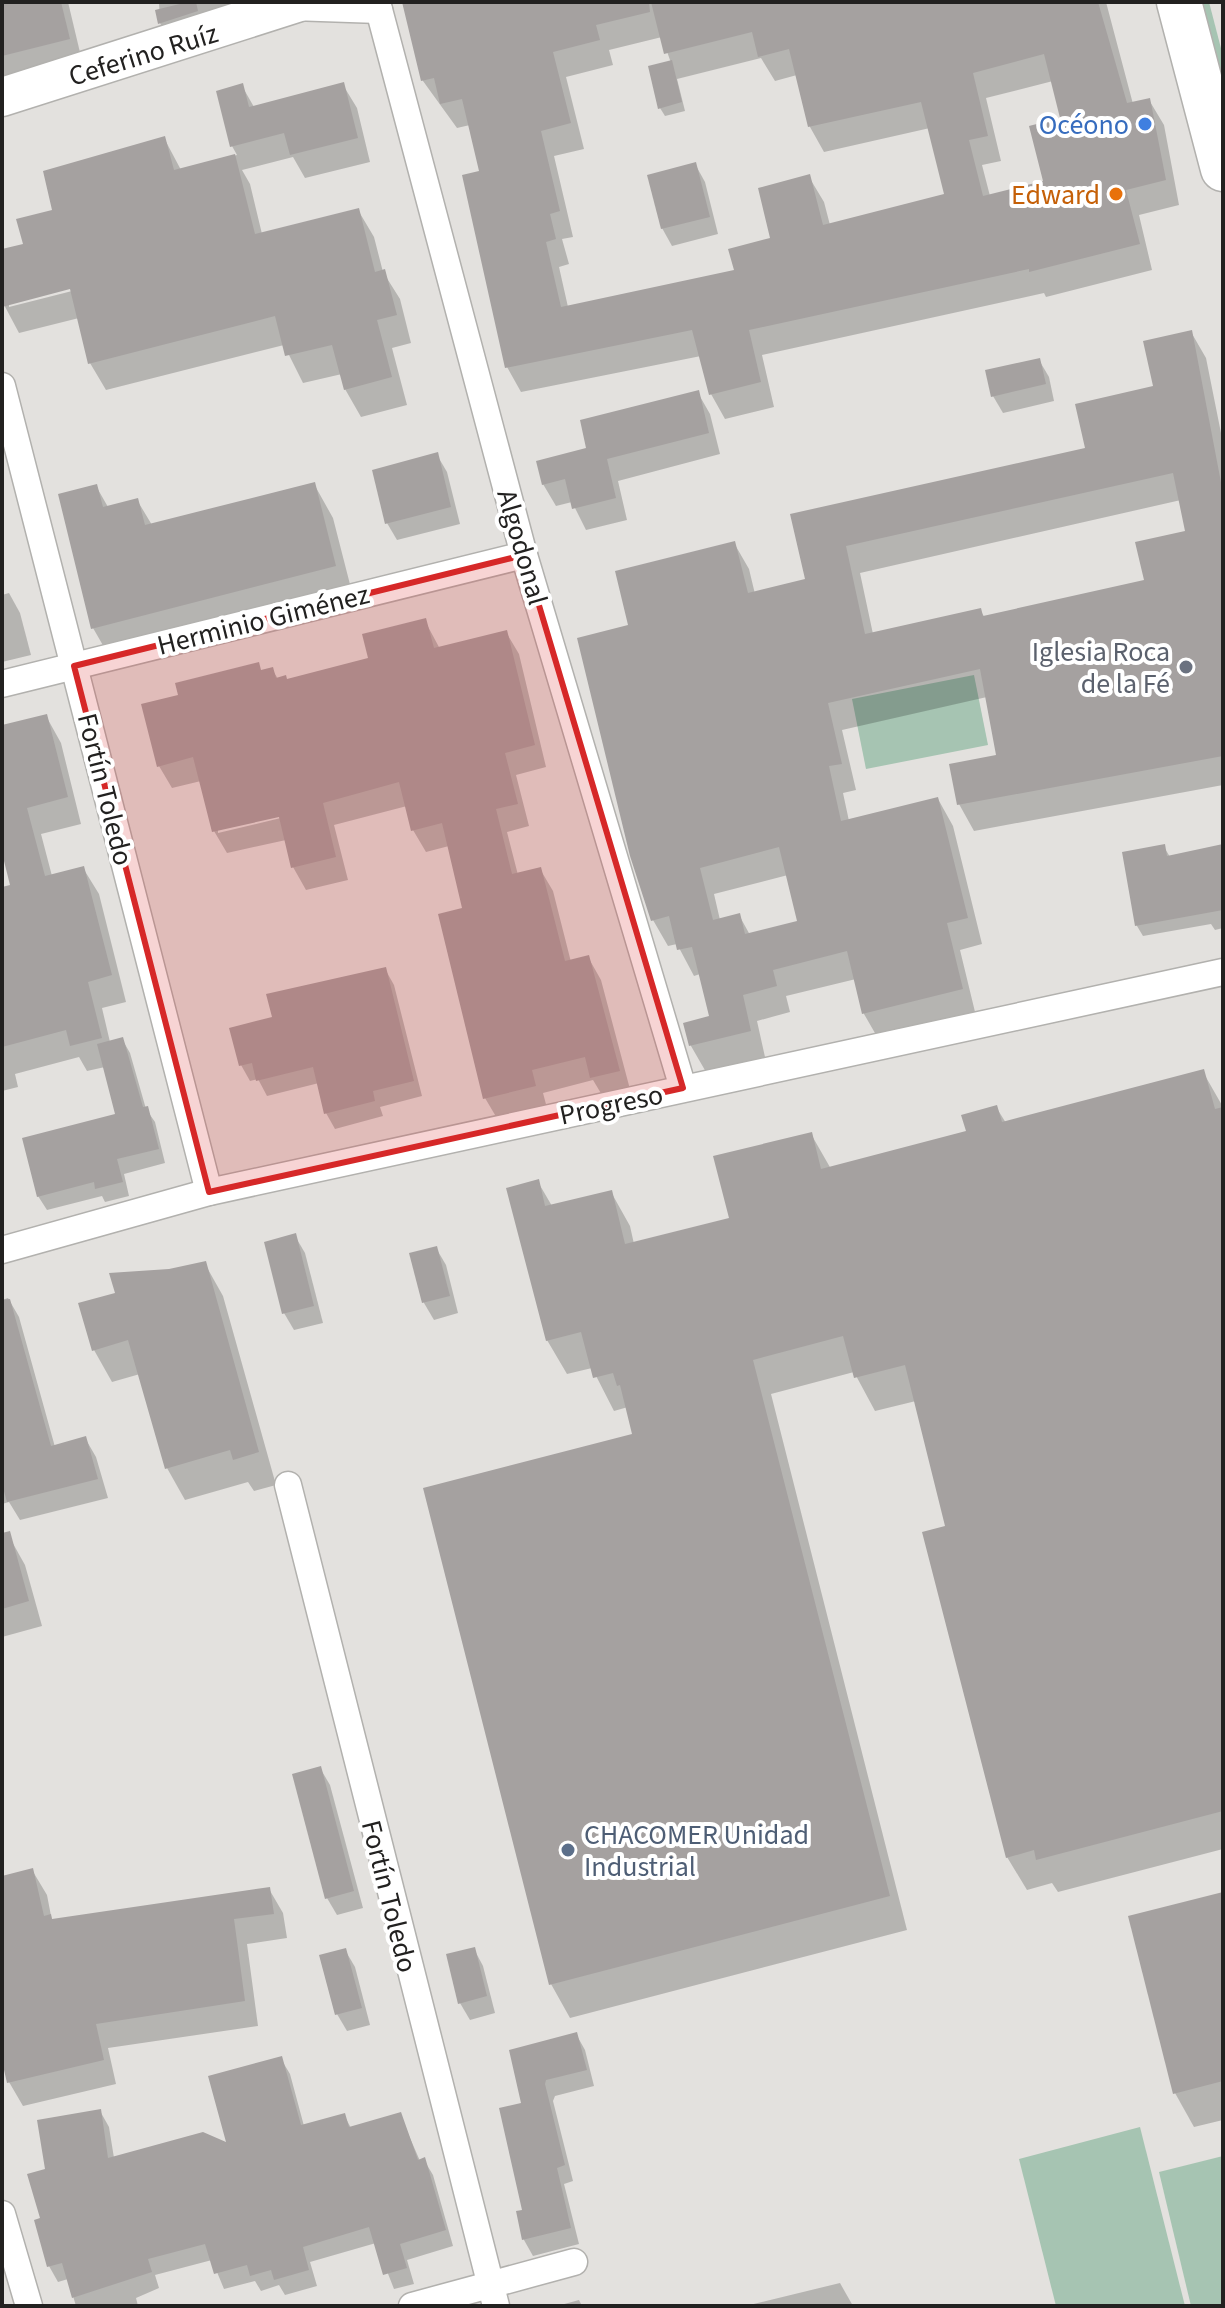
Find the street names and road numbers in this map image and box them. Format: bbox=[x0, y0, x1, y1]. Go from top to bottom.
street label: Ceferino Ruíz bbox=[64, 13, 223, 97]
street label: Algodonal bbox=[486, 485, 558, 610]
street label: Herminio Giménez bbox=[153, 574, 374, 666]
street label: Fortín Toledo bbox=[67, 709, 143, 870]
street label: Progreso bbox=[556, 1075, 667, 1135]
street label: Fortín Toledo bbox=[351, 1816, 427, 1977]

